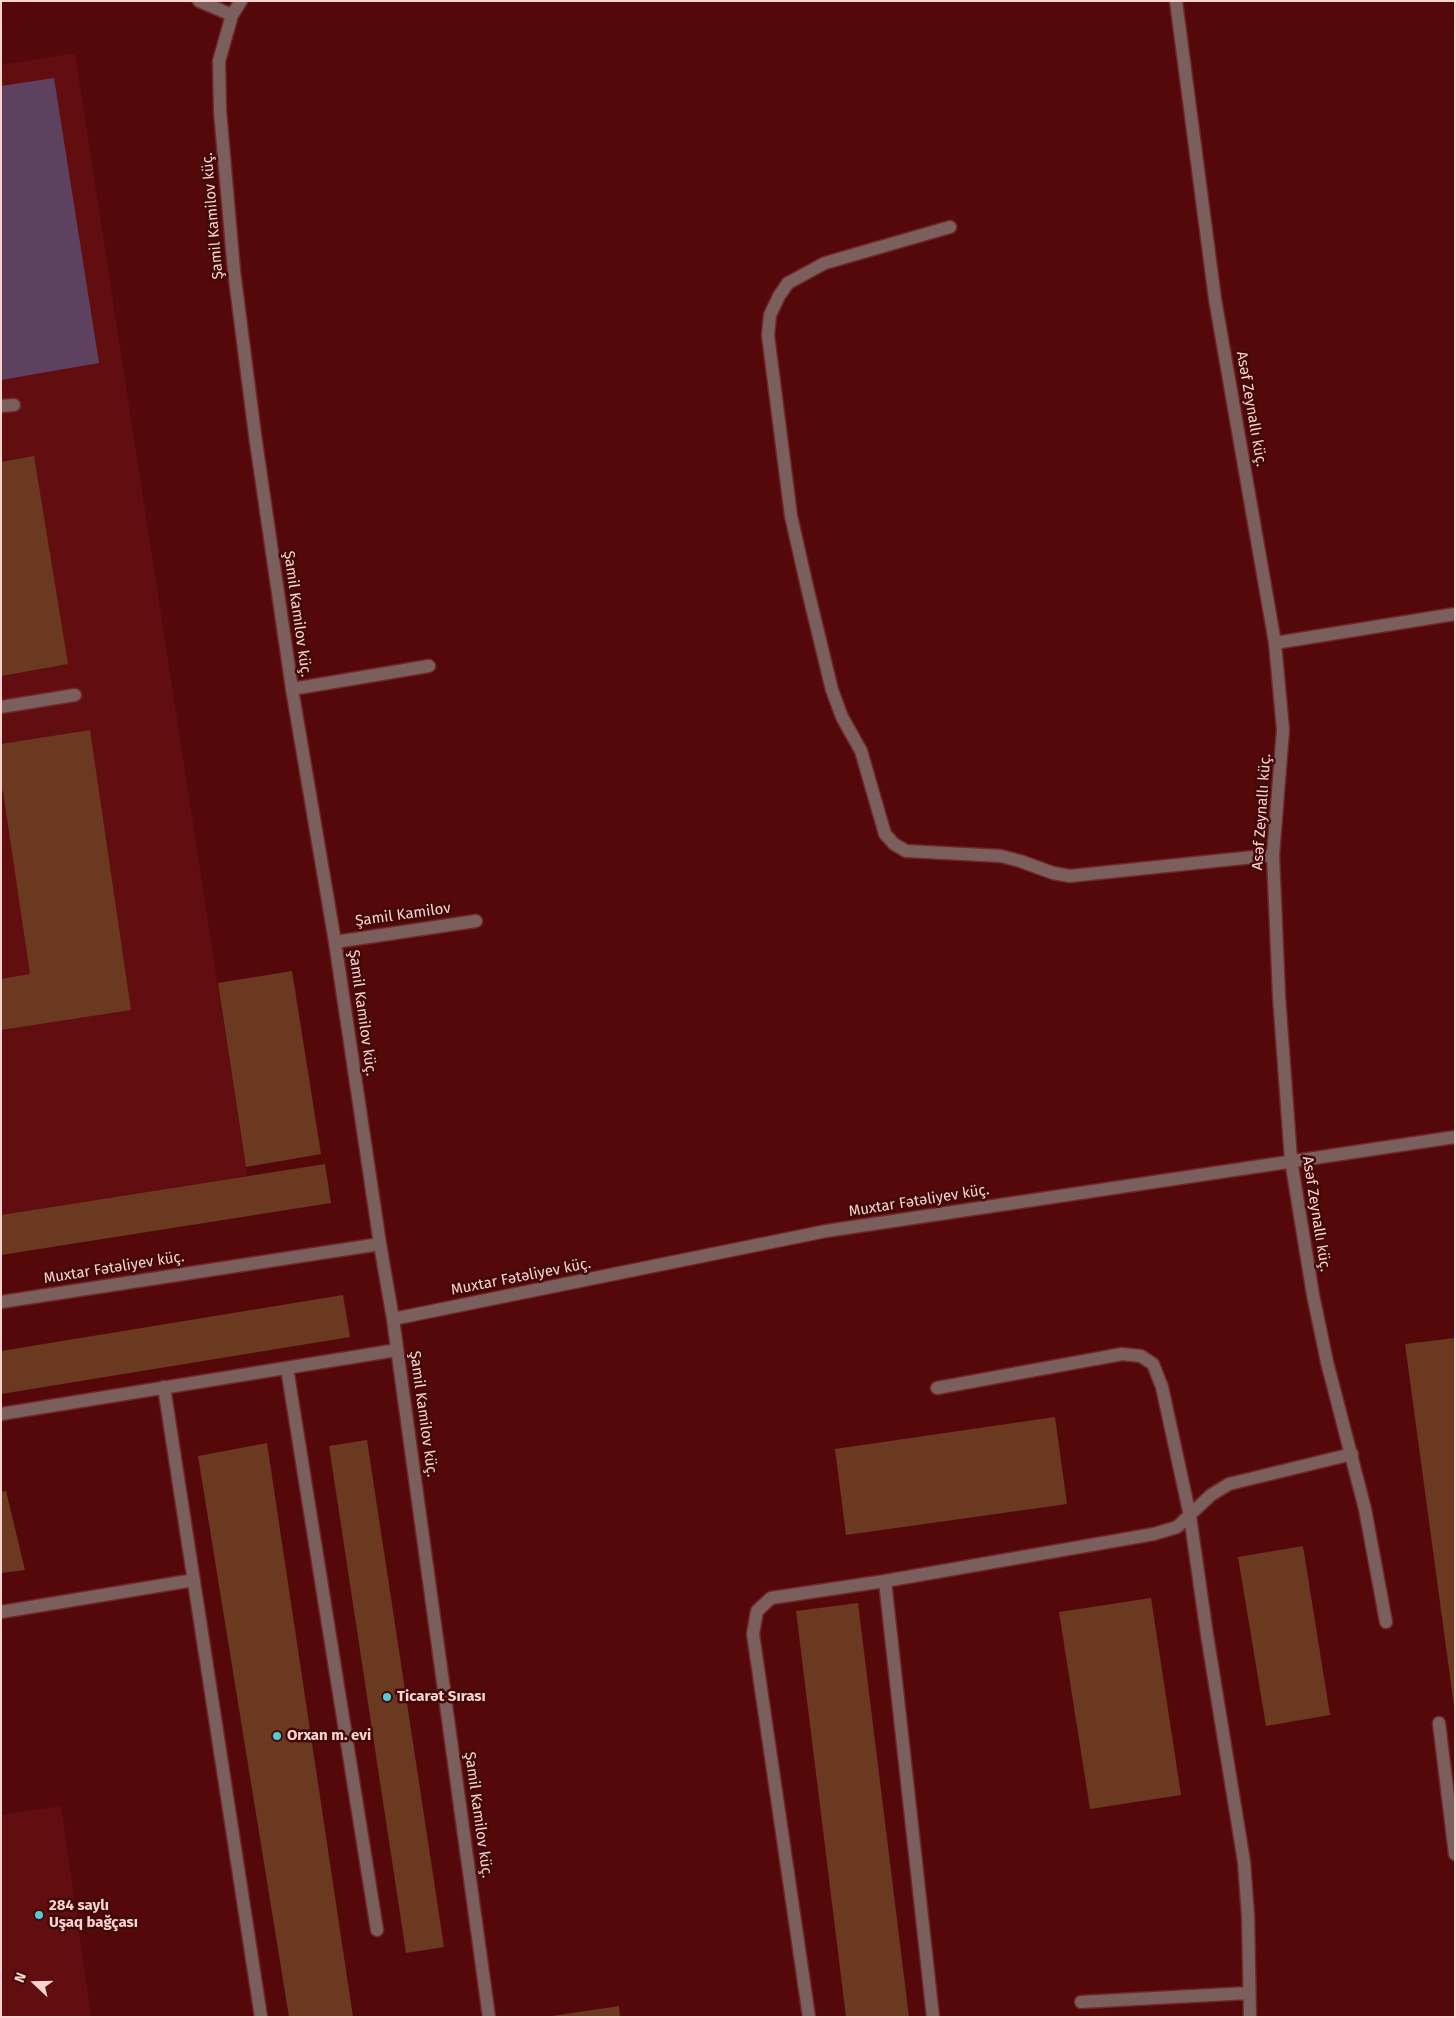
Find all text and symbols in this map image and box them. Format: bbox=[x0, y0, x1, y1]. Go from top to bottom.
street label: Şamil Kamilov küç. bbox=[198, 152, 228, 280]
street label: Asəf Zeynallı küç. bbox=[1232, 350, 1270, 468]
street label: Şamil Kamilov küç. bbox=[279, 550, 315, 678]
street label: Asəf Zeynallı küç. bbox=[1249, 753, 1275, 871]
street label: Şamil Kamilov bbox=[354, 899, 452, 931]
street label: Şamil Kamilov küç. bbox=[344, 949, 380, 1077]
street label: Asəf Zeynallı küç. bbox=[1298, 1155, 1334, 1273]
street label: Muxtar Fətəliyev küç. bbox=[847, 1181, 991, 1221]
street label: Muxtar Fətəliyev küç. bbox=[42, 1248, 186, 1288]
street label: Muxtar Fətəliyev küç. bbox=[449, 1255, 593, 1299]
street label: Şamil Kamilov küç. bbox=[405, 1350, 441, 1478]
place label: Ticarət Sırası bbox=[397, 1688, 486, 1706]
marker: Ticarət Sırası bbox=[381, 1691, 393, 1703]
place label: Orxan m. evi bbox=[287, 1727, 371, 1745]
marker: Orxan m. evi bbox=[271, 1730, 283, 1742]
street label: Şamil Kamilov küç. bbox=[460, 1751, 496, 1879]
place label: 284 saylı Uşaq bağçası bbox=[49, 1897, 138, 1932]
marker: 284 saylı Uşaq bağçası bbox=[33, 1909, 45, 1921]
north arrow bbox=[10, 1958, 60, 2008]
text: N bbox=[11, 1970, 30, 1985]

